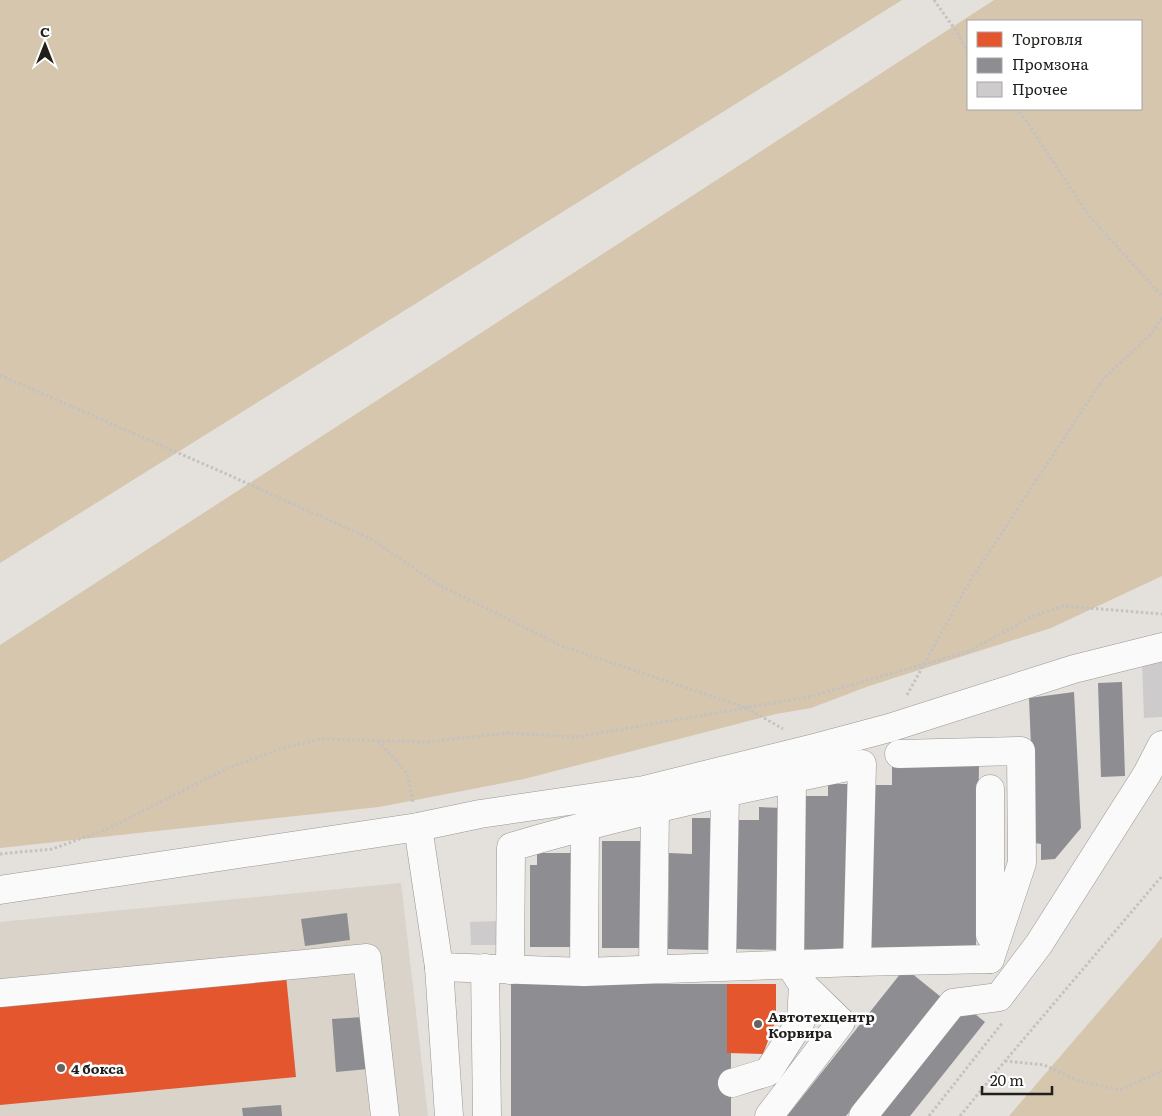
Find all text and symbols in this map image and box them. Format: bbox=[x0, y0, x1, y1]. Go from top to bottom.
north arrow bbox=[20, 20, 70, 70]
legend bbox=[967, 20, 1142, 110]
text: С bbox=[40, 21, 50, 41]
text: Торговля bbox=[1012, 27, 1083, 50]
text: Промзона bbox=[1012, 52, 1090, 75]
text: Прочее bbox=[1012, 77, 1068, 100]
place label: Автотехцентр Корвира bbox=[768, 1006, 875, 1042]
marker: Автотехцентр Корвира bbox=[752, 1018, 764, 1030]
place label: 4 бокса bbox=[71, 1058, 125, 1078]
marker: 4 бокса bbox=[55, 1062, 67, 1074]
scale bar bbox=[982, 1064, 1052, 1096]
text: 20 m bbox=[990, 1068, 1024, 1091]

